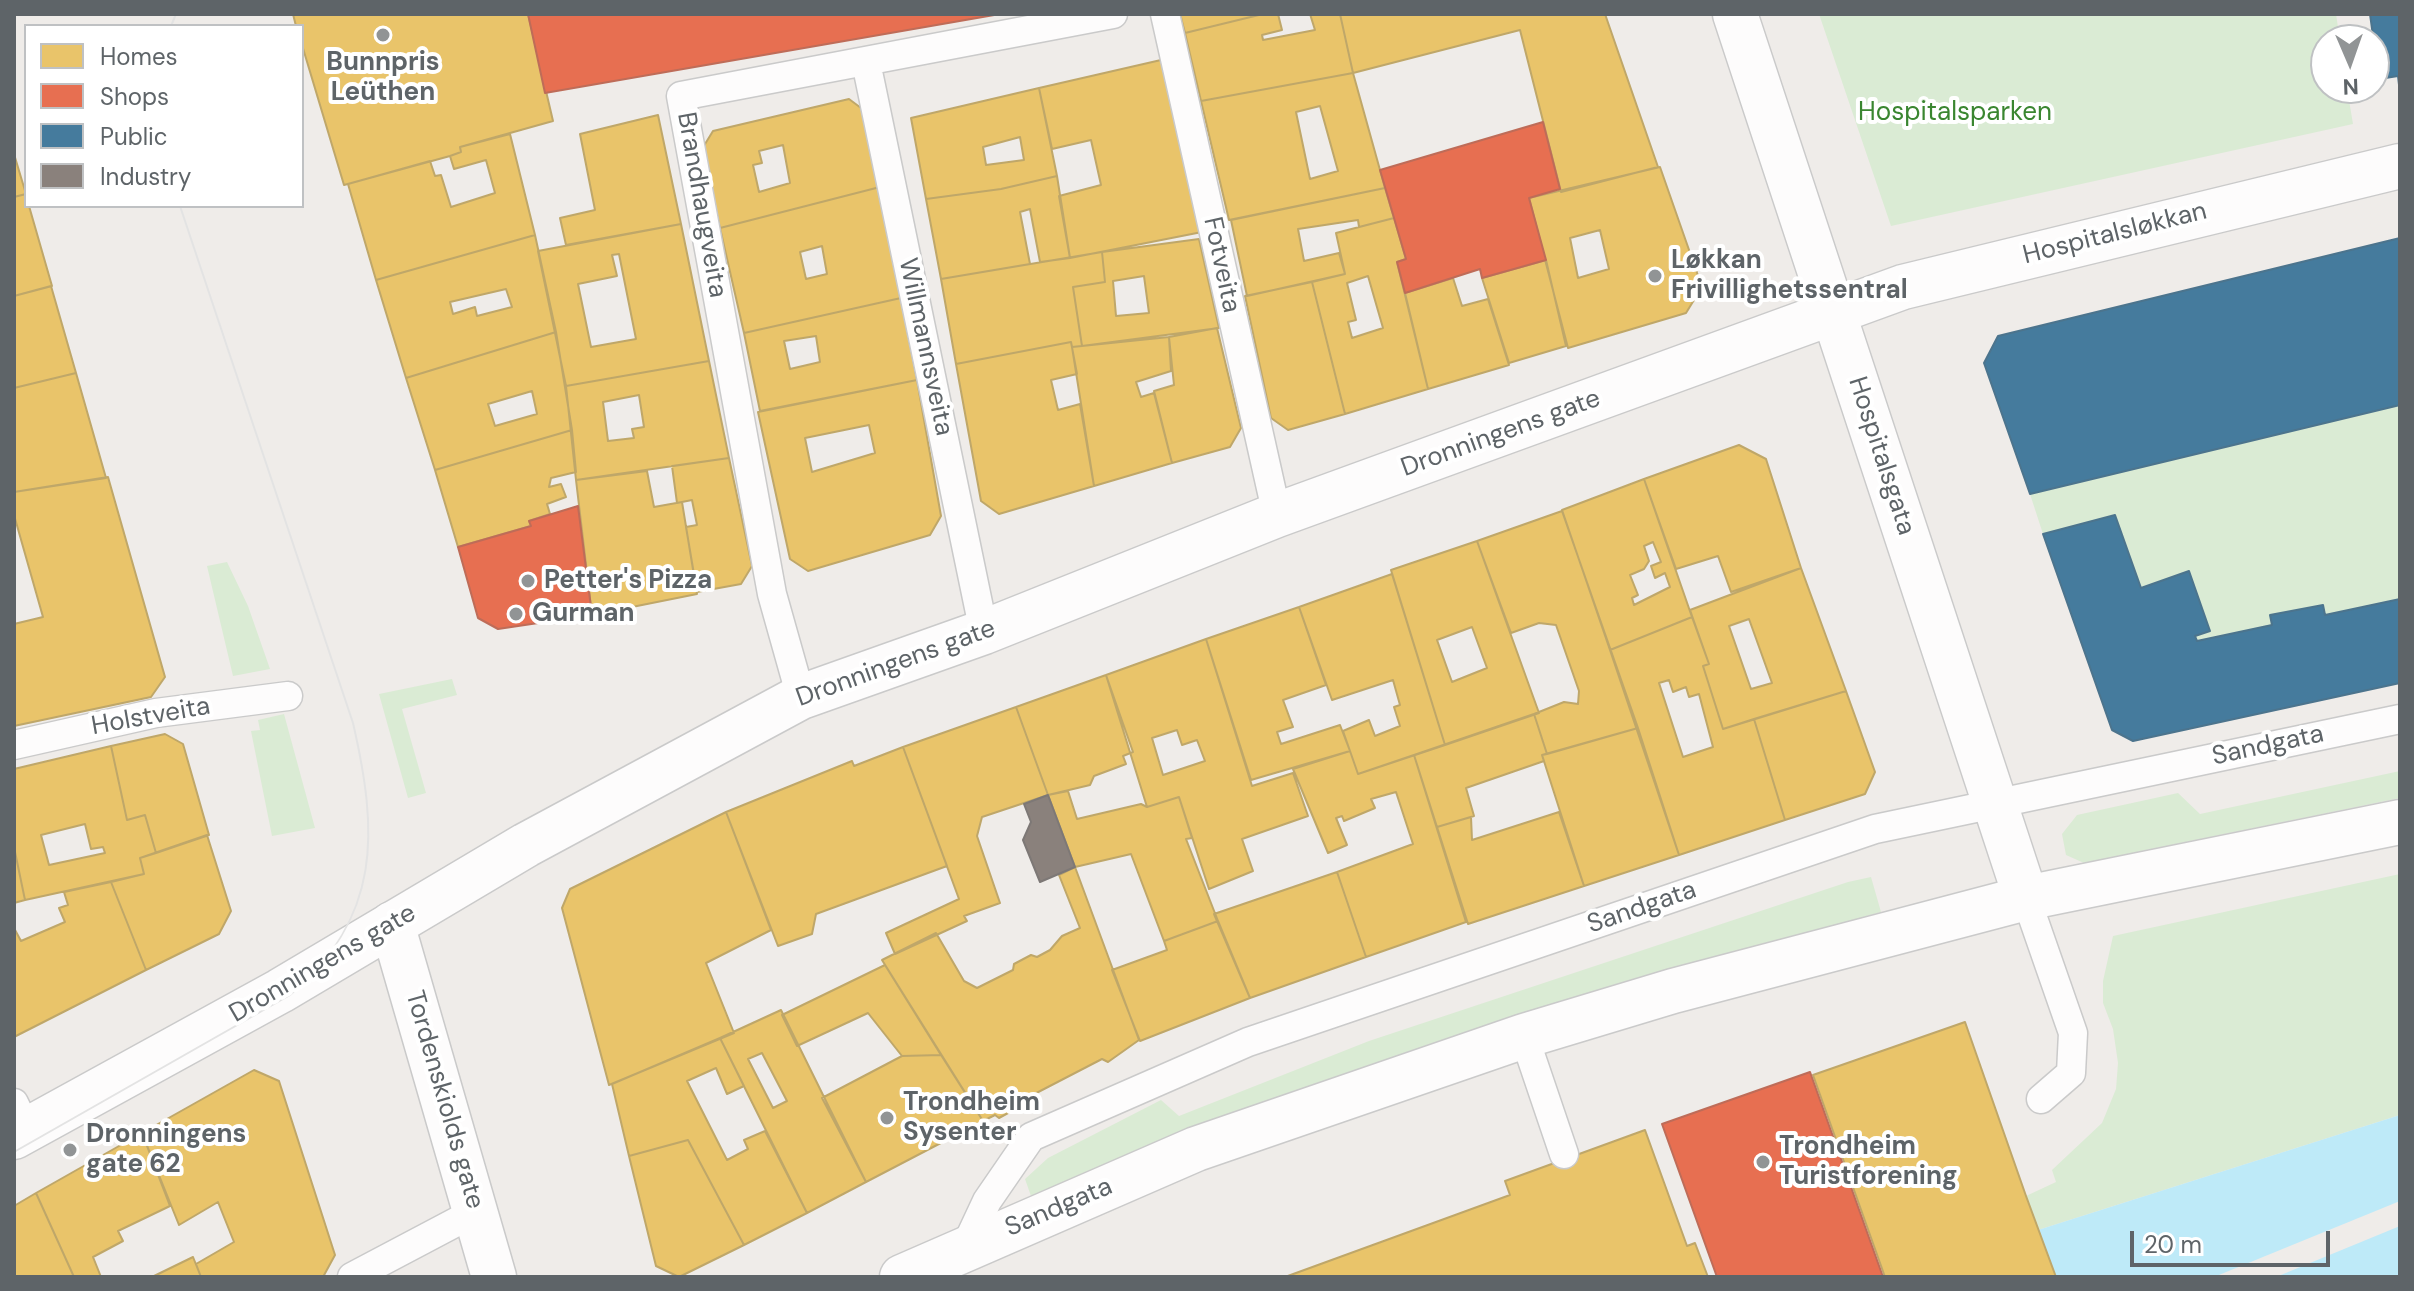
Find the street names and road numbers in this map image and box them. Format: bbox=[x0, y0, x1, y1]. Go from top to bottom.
street label: Brandhaugveita bbox=[669, 110, 733, 300]
street label: Hospitalsløkkan bbox=[2020, 196, 2210, 272]
street label: Fotveita bbox=[1196, 214, 1246, 316]
street label: Willmannsveita bbox=[891, 255, 959, 439]
street label: Hospitalsgata bbox=[1841, 373, 1921, 539]
street label: Dronningens gate bbox=[1397, 383, 1605, 485]
street label: Dronningens gate bbox=[792, 613, 1000, 715]
street label: Holstveita bbox=[89, 691, 213, 743]
street label: Sandgata bbox=[2209, 719, 2327, 773]
street label: Sandgata bbox=[1583, 875, 1701, 941]
street label: Dronningens gate bbox=[224, 898, 422, 1030]
street label: Tordenskiolds gate bbox=[398, 987, 490, 1213]
street label: Sandgata bbox=[1001, 1172, 1117, 1244]

